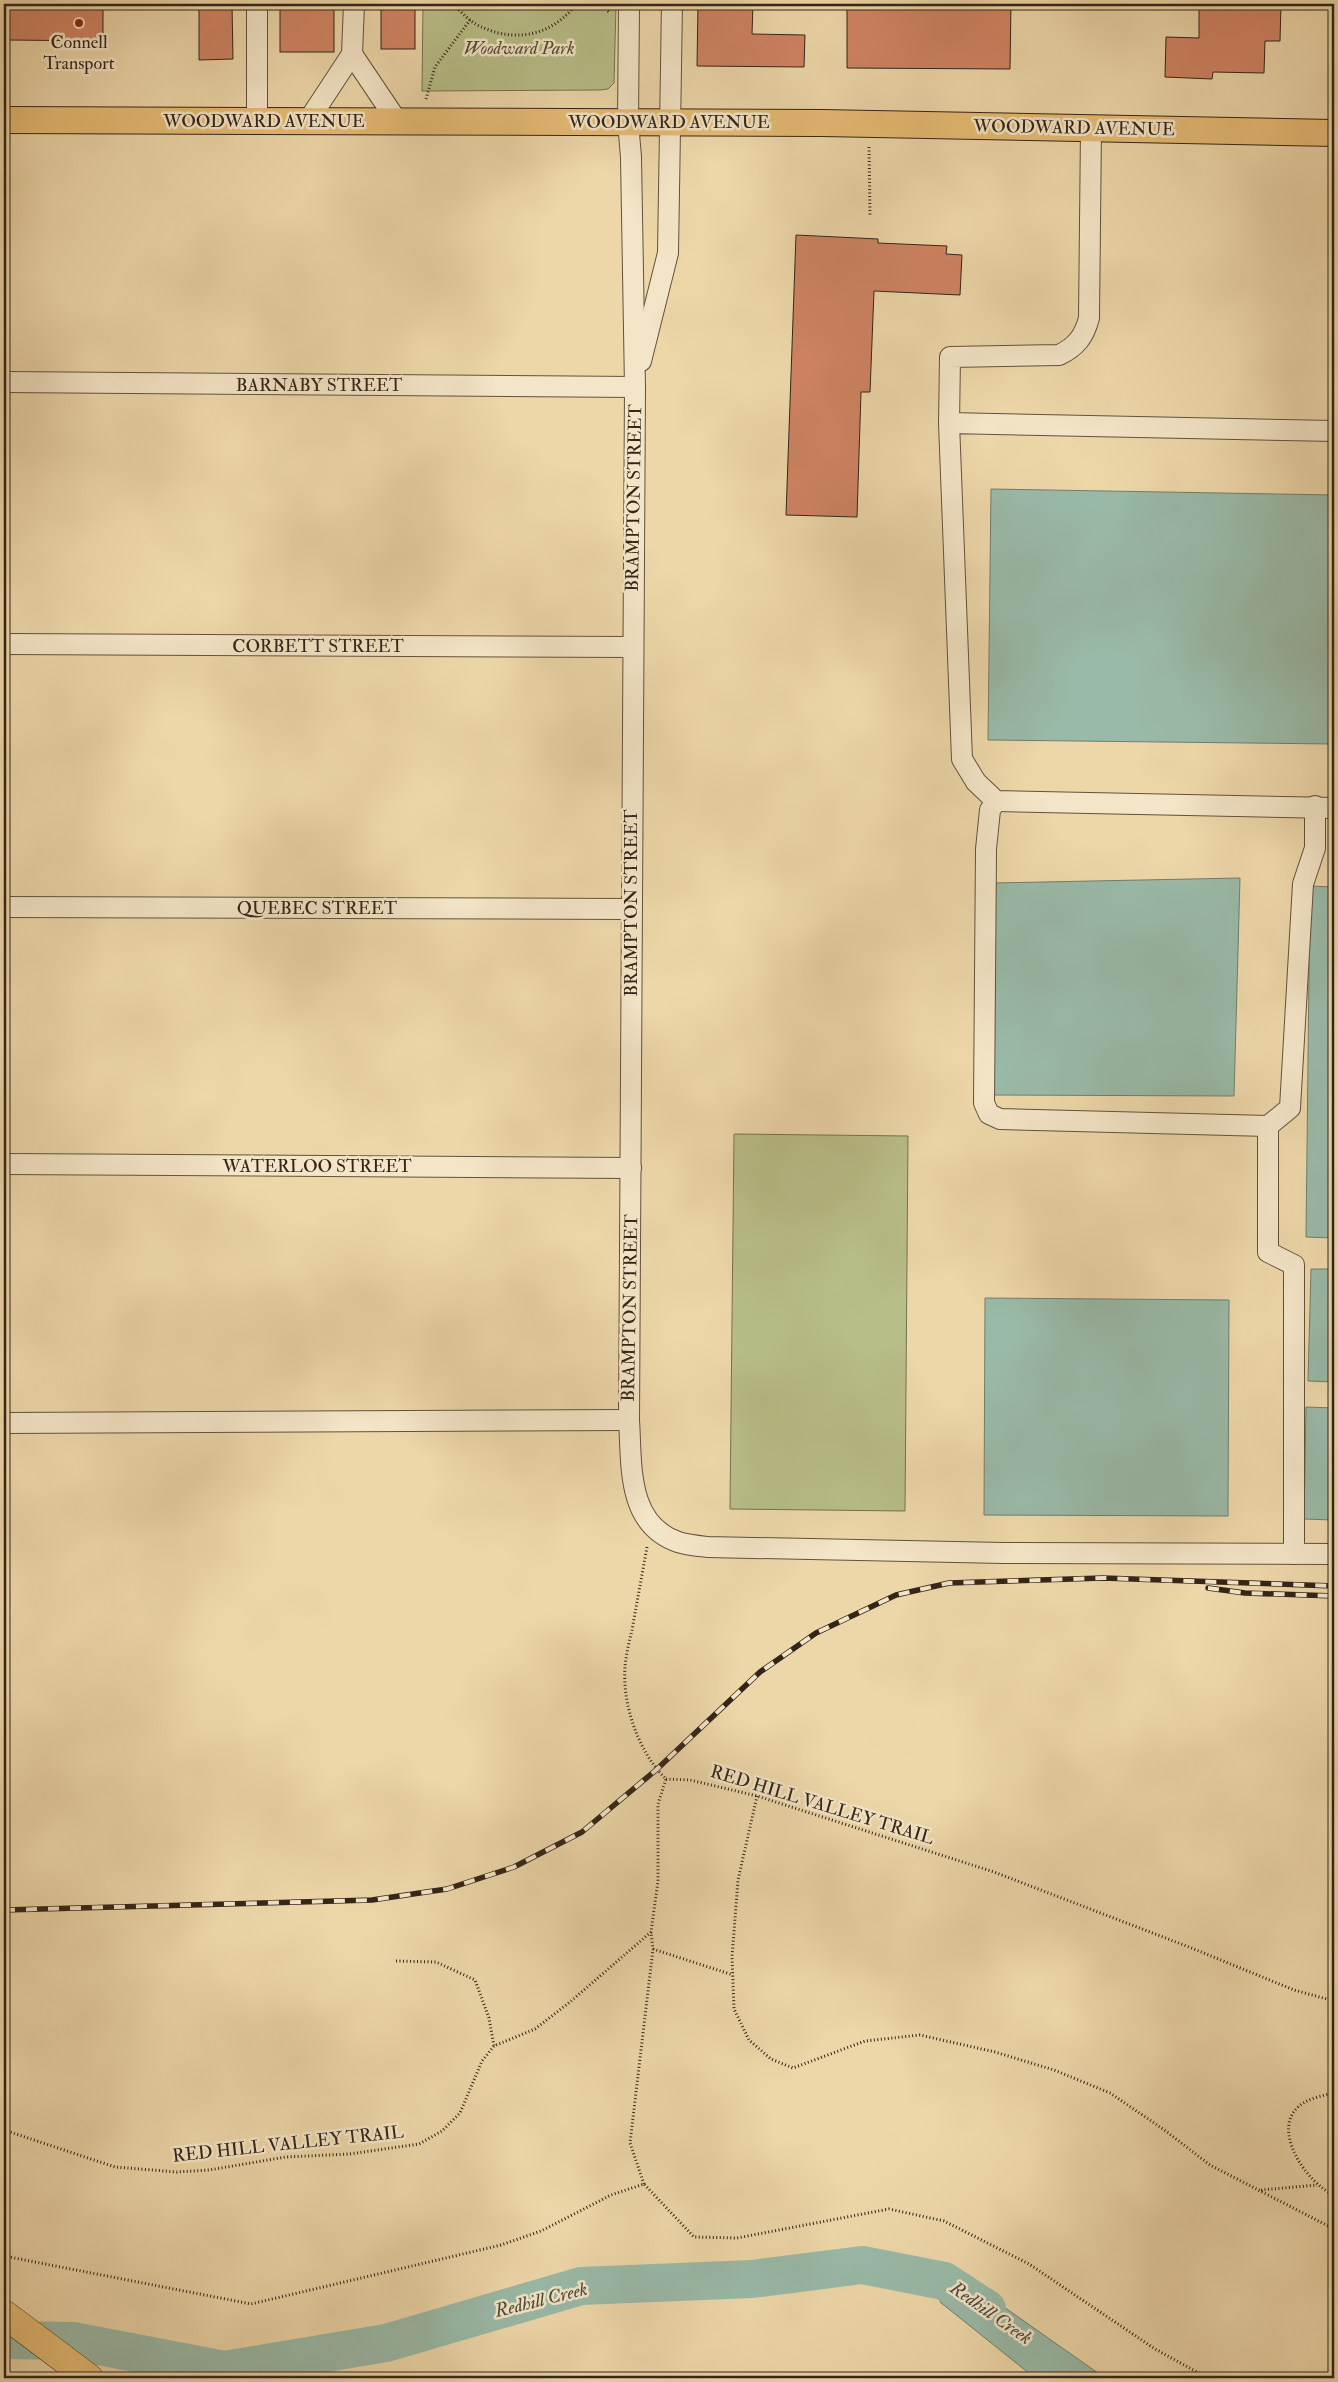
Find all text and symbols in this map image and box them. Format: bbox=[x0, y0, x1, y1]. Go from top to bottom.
marker: Connell Transport bbox=[73, 17, 85, 29]
place label: Connell Transport bbox=[43, 31, 115, 75]
park label: Woodward Park bbox=[464, 37, 574, 60]
street label: WOODWARD AVENUE bbox=[162, 110, 365, 133]
street label: WOODWARD AVENUE bbox=[567, 111, 770, 134]
street label: WOODWARD AVENUE bbox=[972, 115, 1175, 141]
street label: BARNABY STREET bbox=[236, 374, 403, 397]
street label: BRAMPTON STREET bbox=[621, 403, 647, 592]
street label: CORBETT STREET bbox=[232, 635, 404, 658]
street label: BRAMPTON STREET bbox=[620, 809, 643, 997]
street label: QUEBEC STREET bbox=[237, 897, 398, 920]
street label: WATERLOO STREET bbox=[221, 1155, 412, 1178]
street label: BRAMPTON STREET bbox=[617, 1213, 643, 1402]
street label: RED HILL VALLEY TRAIL bbox=[707, 1760, 937, 1850]
street label: RED HILL VALLEY TRAIL bbox=[171, 2120, 405, 2168]
water label: Redhill Creek bbox=[945, 2275, 1037, 2350]
water label: Redhill Creek bbox=[491, 2277, 590, 2323]

